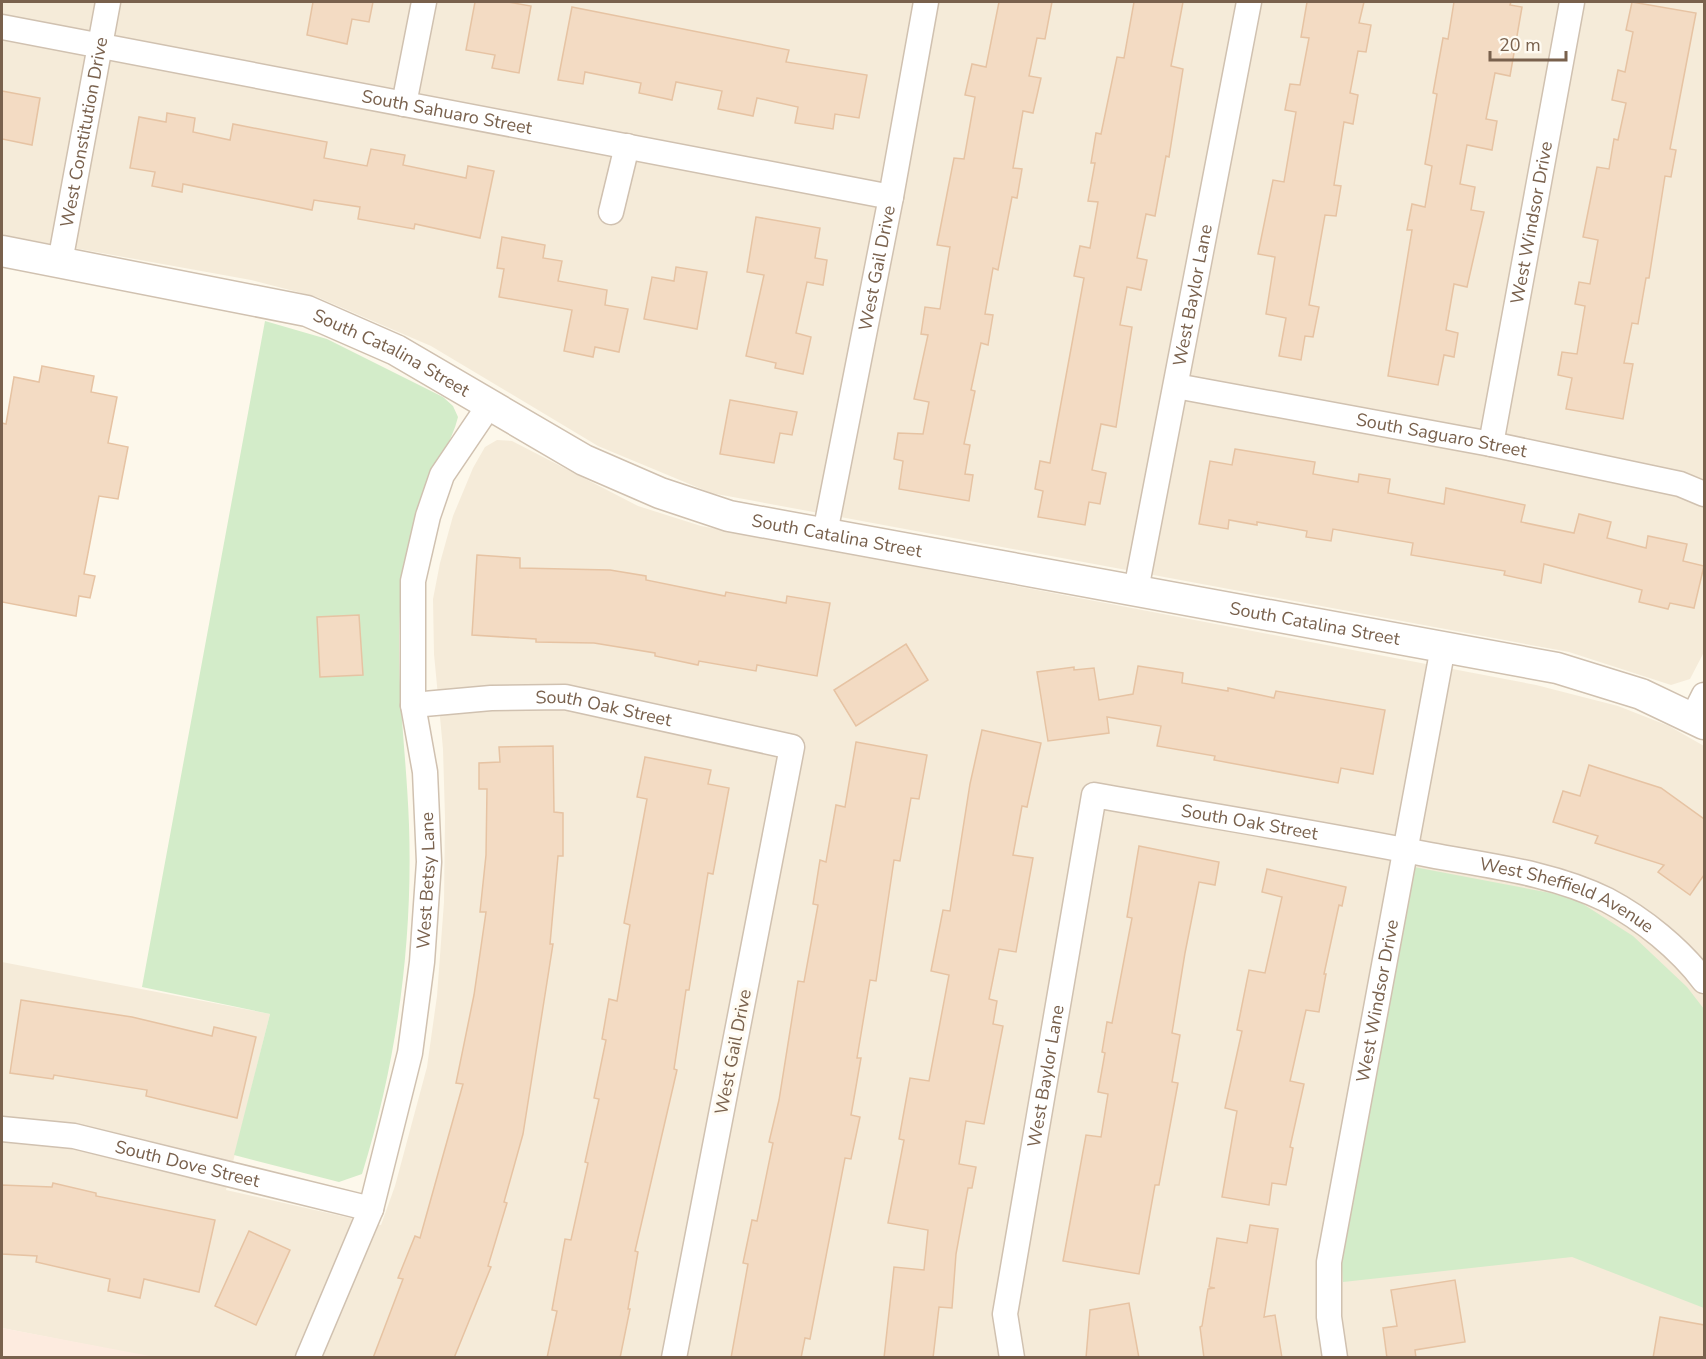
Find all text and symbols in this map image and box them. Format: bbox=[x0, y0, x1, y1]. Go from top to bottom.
scale bar bbox=[1490, 24, 1566, 62]
text: 20 m bbox=[1499, 33, 1541, 57]
street label: West Constitution Drive bbox=[55, 35, 113, 229]
street label: South Sahuaro Street bbox=[360, 84, 535, 140]
street label: West Windsor Drive bbox=[1505, 139, 1558, 306]
street label: West Gail Drive bbox=[853, 203, 901, 333]
street label: West Baylor Lane bbox=[1167, 222, 1218, 368]
street label: South Catalina Street bbox=[309, 303, 475, 403]
street label: South Saguaro Street bbox=[1354, 407, 1530, 463]
street label: South Catalina Street bbox=[750, 508, 925, 563]
street label: South Catalina Street bbox=[1228, 596, 1403, 651]
street label: South Oak Street bbox=[535, 685, 675, 732]
street label: South Oak Street bbox=[1179, 798, 1321, 846]
street label: West Betsy Lane bbox=[411, 811, 441, 950]
street label: West Sheffield Avenue bbox=[1478, 852, 1659, 938]
street label: West Windsor Drive bbox=[1351, 918, 1404, 1084]
street label: West Gail Drive bbox=[709, 987, 757, 1117]
street label: West Baylor Lane bbox=[1022, 1003, 1070, 1149]
street label: South Dove Street bbox=[112, 1135, 263, 1193]

